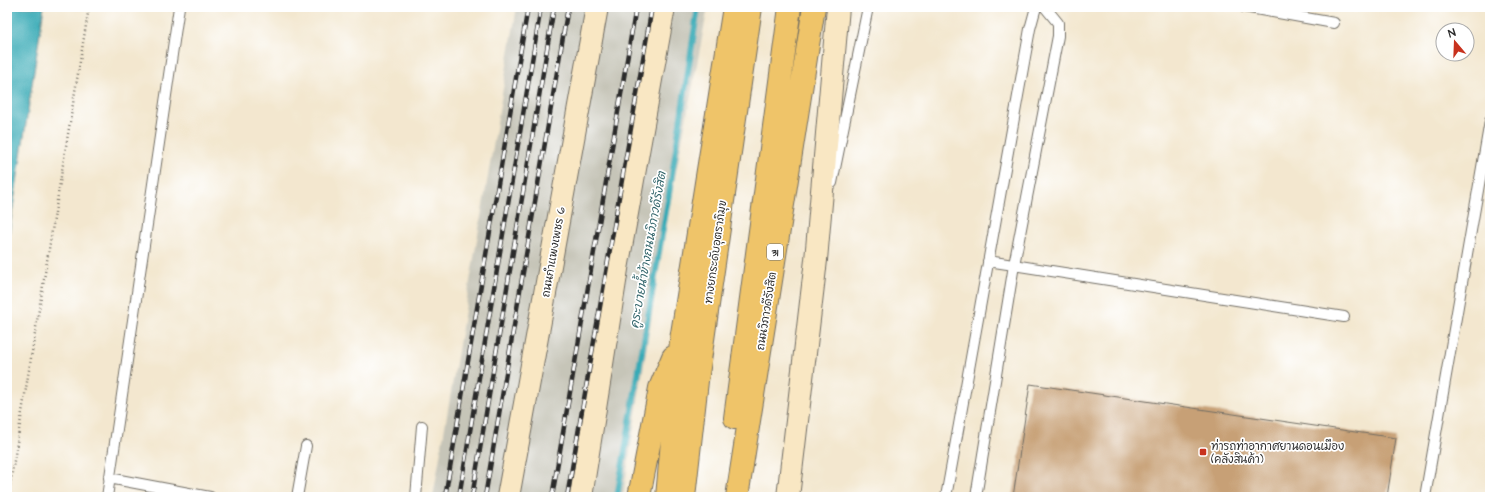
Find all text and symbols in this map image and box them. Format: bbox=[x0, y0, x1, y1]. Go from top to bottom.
north arrow bbox=[1435, 22, 1475, 62]
text: N bbox=[1446, 25, 1458, 41]
water label: คูระบายน้ำข้างถนนวิภาวดีรังสิต bbox=[623, 169, 671, 330]
street label: ทางยกระดับอุตราภิมุข bbox=[701, 199, 731, 305]
street label: ถนนกำแพงเพชร 6 bbox=[538, 206, 569, 298]
road number: 31 bbox=[767, 244, 783, 260]
street label: ถนนวิภาวดีรังสิต bbox=[753, 271, 780, 351]
place label: ท่ารถท่าอากาศยานดอนเมือง (คลังสินค้า) bbox=[1211, 438, 1344, 467]
marker: ท่ารถท่าอากาศยานดอนเมือง (คลังสินค้า) bbox=[1198, 447, 1208, 457]

